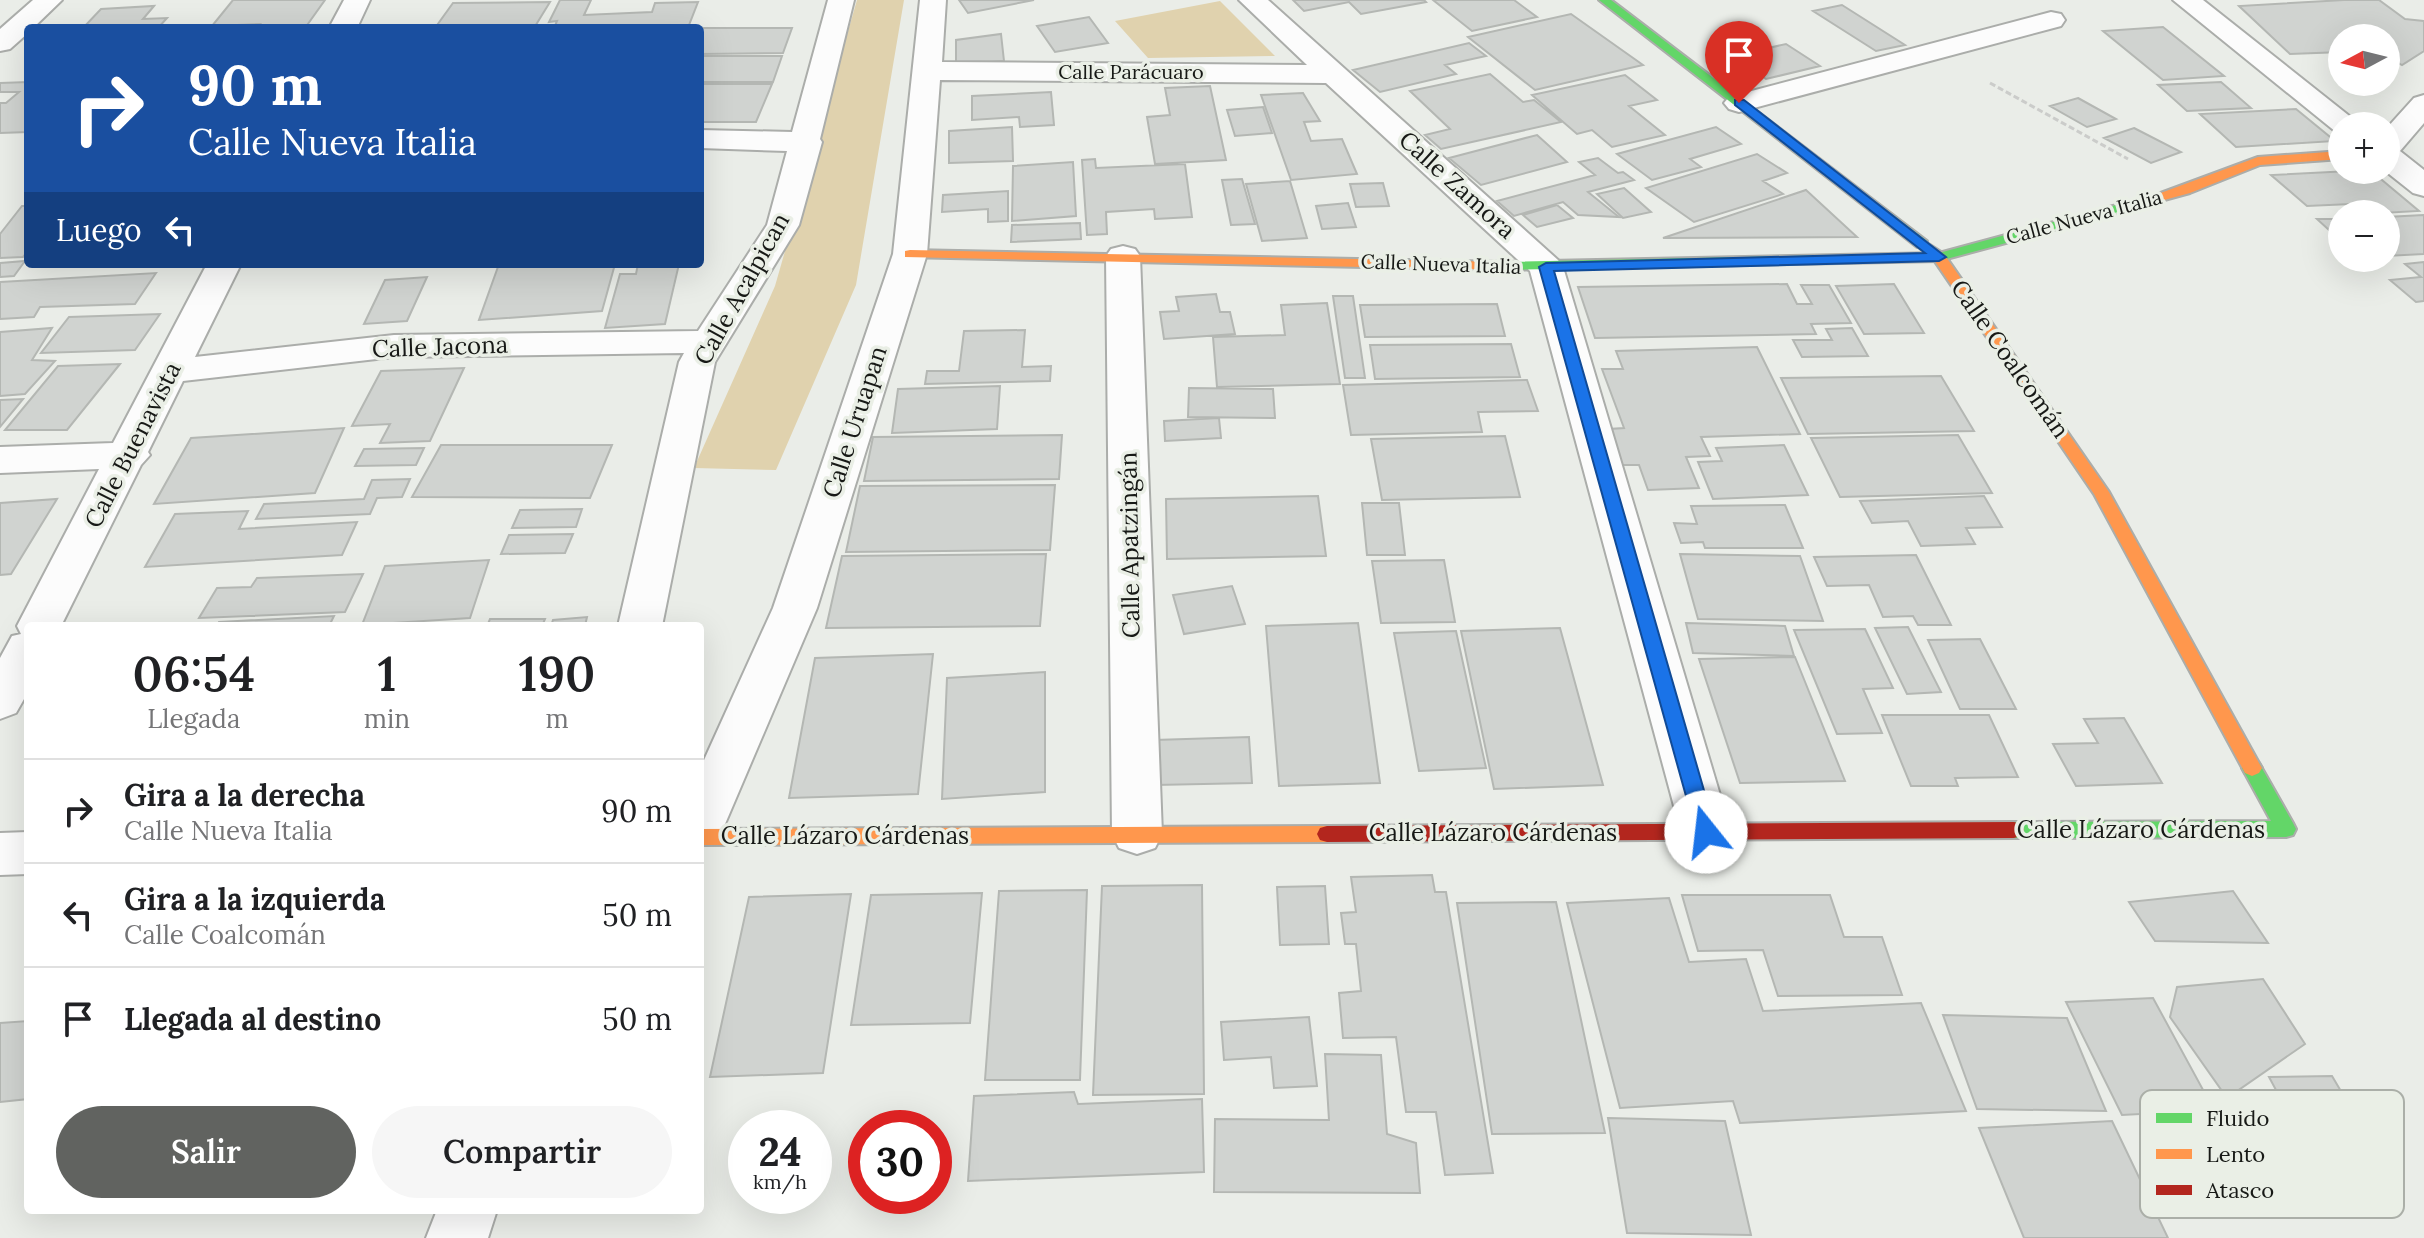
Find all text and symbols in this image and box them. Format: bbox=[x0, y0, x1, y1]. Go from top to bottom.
pin bbox=[1705, 21, 1773, 103]
north arrow bbox=[2328, 24, 2400, 96]
map controls bbox=[2328, 24, 2400, 272]
icon: arrive bbox=[1717, 33, 1761, 77]
text: 90 m bbox=[188, 49, 322, 120]
icon: right bbox=[56, 56, 160, 160]
street label: Calle Parácuaro bbox=[1058, 59, 1204, 84]
button: + bbox=[2328, 112, 2400, 184]
text: Calle Nueva Italia bbox=[188, 119, 477, 165]
street label: Calle Zamora bbox=[1392, 124, 1522, 245]
street label: Calle Nueva Italia bbox=[2003, 184, 2165, 249]
button: − bbox=[2328, 200, 2400, 272]
street label: Calle Acalpican bbox=[687, 207, 796, 370]
icon: left bbox=[158, 208, 202, 252]
text: Luego bbox=[56, 211, 142, 249]
street label: Calle Nueva Italia bbox=[1360, 248, 1522, 279]
street label: Calle Coalcomán bbox=[1944, 273, 2077, 444]
street label: Calle Jacona bbox=[371, 329, 509, 364]
street label: Calle Uruapan bbox=[815, 342, 894, 502]
street label: Calle Buenavista bbox=[77, 357, 188, 533]
street label: Calle Apatzingán bbox=[1112, 452, 1147, 638]
text: 06:54 bbox=[133, 643, 255, 704]
text: 1 bbox=[377, 643, 396, 704]
text: 190 bbox=[519, 643, 595, 704]
text: Llegada bbox=[147, 702, 240, 735]
text: min bbox=[364, 702, 410, 735]
text: m bbox=[545, 702, 569, 735]
text: Gira a la derecha bbox=[124, 776, 365, 814]
icon: right bbox=[56, 789, 100, 833]
position arrow bbox=[1664, 790, 1748, 874]
text: 90 m bbox=[601, 792, 672, 830]
text: Calle Nueva Italia bbox=[124, 814, 333, 847]
street label: Calle Lázaro Cárdenas bbox=[2017, 814, 2265, 845]
street label: Calle Lázaro Cárdenas bbox=[1369, 817, 1617, 848]
street label: Calle Lázaro Cárdenas bbox=[721, 820, 969, 851]
text: Gira a la izquierda bbox=[124, 880, 385, 918]
icon: left bbox=[56, 893, 100, 937]
text: 50 m bbox=[602, 896, 672, 934]
text: Calle Coalcomán bbox=[124, 918, 326, 951]
icon: arrive bbox=[56, 997, 100, 1041]
text: Llegada al destino bbox=[124, 1000, 381, 1038]
text: 50 m bbox=[602, 1000, 672, 1038]
legend bbox=[2140, 1090, 2404, 1218]
text: Fluido bbox=[2206, 1104, 2269, 1132]
button: Salir bbox=[56, 1106, 356, 1198]
button: Compartir bbox=[372, 1106, 672, 1198]
speed limit sign: 30 bbox=[848, 1110, 952, 1214]
text: 24 bbox=[758, 1126, 802, 1177]
text: Lento bbox=[2206, 1140, 2265, 1168]
text: km/h bbox=[753, 1169, 807, 1194]
text: Atasco bbox=[2205, 1176, 2274, 1204]

